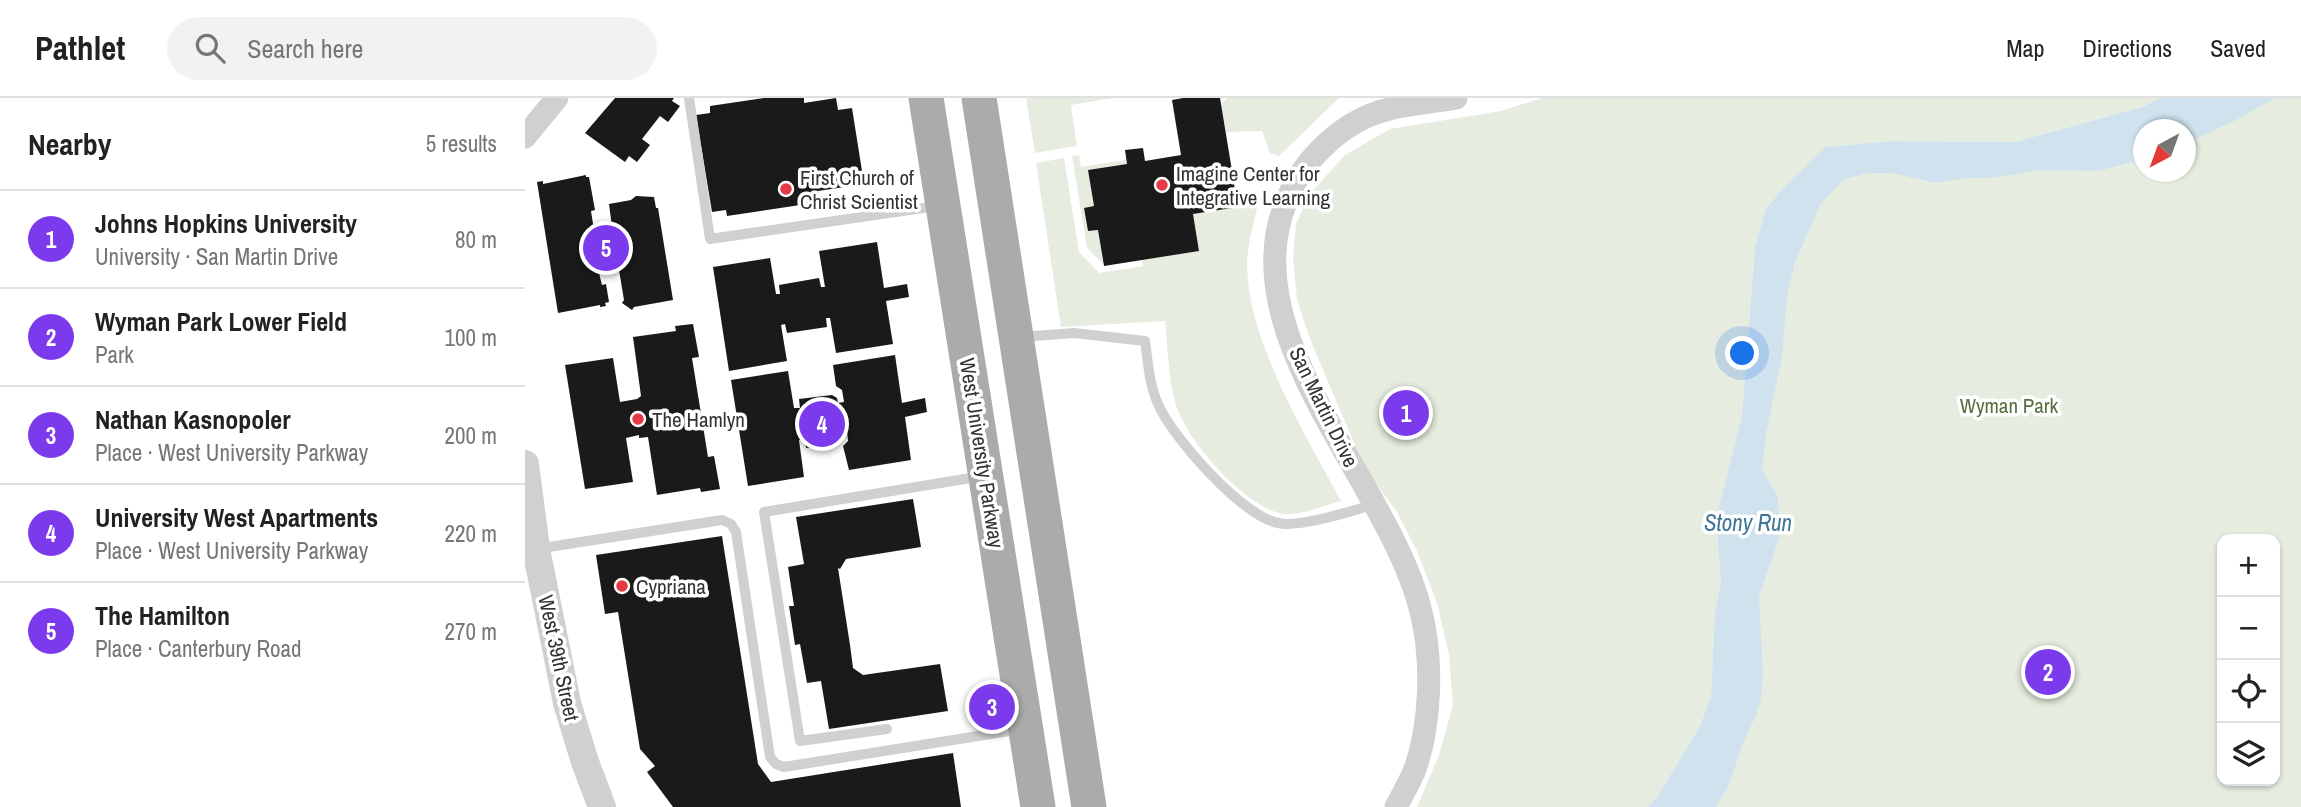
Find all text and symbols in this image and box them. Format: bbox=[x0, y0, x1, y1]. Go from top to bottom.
search box bbox=[167, 17, 657, 80]
text: Pathlet bbox=[35, 26, 125, 70]
icon: search bbox=[191, 29, 229, 67]
text: Search here bbox=[247, 31, 363, 66]
text: Map bbox=[2006, 32, 2044, 64]
text: Directions bbox=[2082, 32, 2172, 64]
text: Saved bbox=[2210, 32, 2266, 64]
north arrow bbox=[2133, 119, 2196, 182]
text: Nearby bbox=[28, 124, 111, 164]
text: 5 results bbox=[426, 128, 497, 159]
place label: Imagine Center for Integrative Learning bbox=[1176, 159, 1331, 212]
place label: First Church of Christ Scientist bbox=[800, 163, 918, 216]
marker: Imagine Center for Integrative Learning bbox=[1154, 177, 1170, 193]
marker: First Church of Christ Scientist bbox=[778, 181, 794, 197]
text: Johns Hopkins University bbox=[95, 206, 357, 241]
pin: 5 bbox=[583, 222, 629, 274]
text: 1 bbox=[46, 224, 56, 255]
text: 80 m bbox=[455, 224, 497, 255]
text: University · San Martin Drive bbox=[95, 241, 338, 272]
text: Wyman Park Lower Field bbox=[95, 304, 347, 339]
text: 2 bbox=[46, 322, 56, 353]
text: 100 m bbox=[445, 322, 497, 353]
your location bbox=[1725, 336, 1759, 370]
text: Park bbox=[95, 339, 134, 370]
street label: San Martin Drive bbox=[1282, 342, 1366, 472]
street label: West University Parkway bbox=[953, 356, 1011, 550]
pin: 1 bbox=[1383, 387, 1429, 439]
park label: Wyman Park bbox=[1960, 391, 2059, 420]
pin: 4 bbox=[799, 398, 845, 450]
text: Nathan Kasnopoler bbox=[95, 402, 290, 437]
place label: The Hamlyn bbox=[652, 405, 745, 434]
marker: The Hamlyn bbox=[630, 411, 646, 427]
text: 3 bbox=[46, 420, 56, 451]
text: 200 m bbox=[445, 420, 497, 451]
text: Place · West University Parkway bbox=[95, 437, 368, 468]
text: University West Apartments bbox=[95, 500, 378, 535]
water label: Stony Run bbox=[1704, 507, 1792, 538]
text: 4 bbox=[46, 518, 56, 549]
text: 220 m bbox=[445, 518, 497, 549]
map controls bbox=[2217, 534, 2280, 786]
button: + bbox=[2217, 534, 2280, 597]
text: Place · West University Parkway bbox=[95, 535, 368, 566]
place label: Cypriana bbox=[636, 572, 706, 601]
marker: Cypriana bbox=[614, 578, 630, 594]
street label: West 39th Street bbox=[532, 592, 587, 724]
button: − bbox=[2217, 597, 2280, 660]
text: The Hamilton bbox=[95, 598, 230, 633]
text: 5 bbox=[46, 616, 56, 647]
text: 270 m bbox=[445, 616, 497, 647]
text: Place · Canterbury Road bbox=[95, 633, 302, 664]
pin: 2 bbox=[2025, 646, 2071, 698]
button: locate bbox=[2217, 660, 2280, 723]
pin: 3 bbox=[969, 681, 1015, 733]
button: layers bbox=[2217, 723, 2280, 786]

